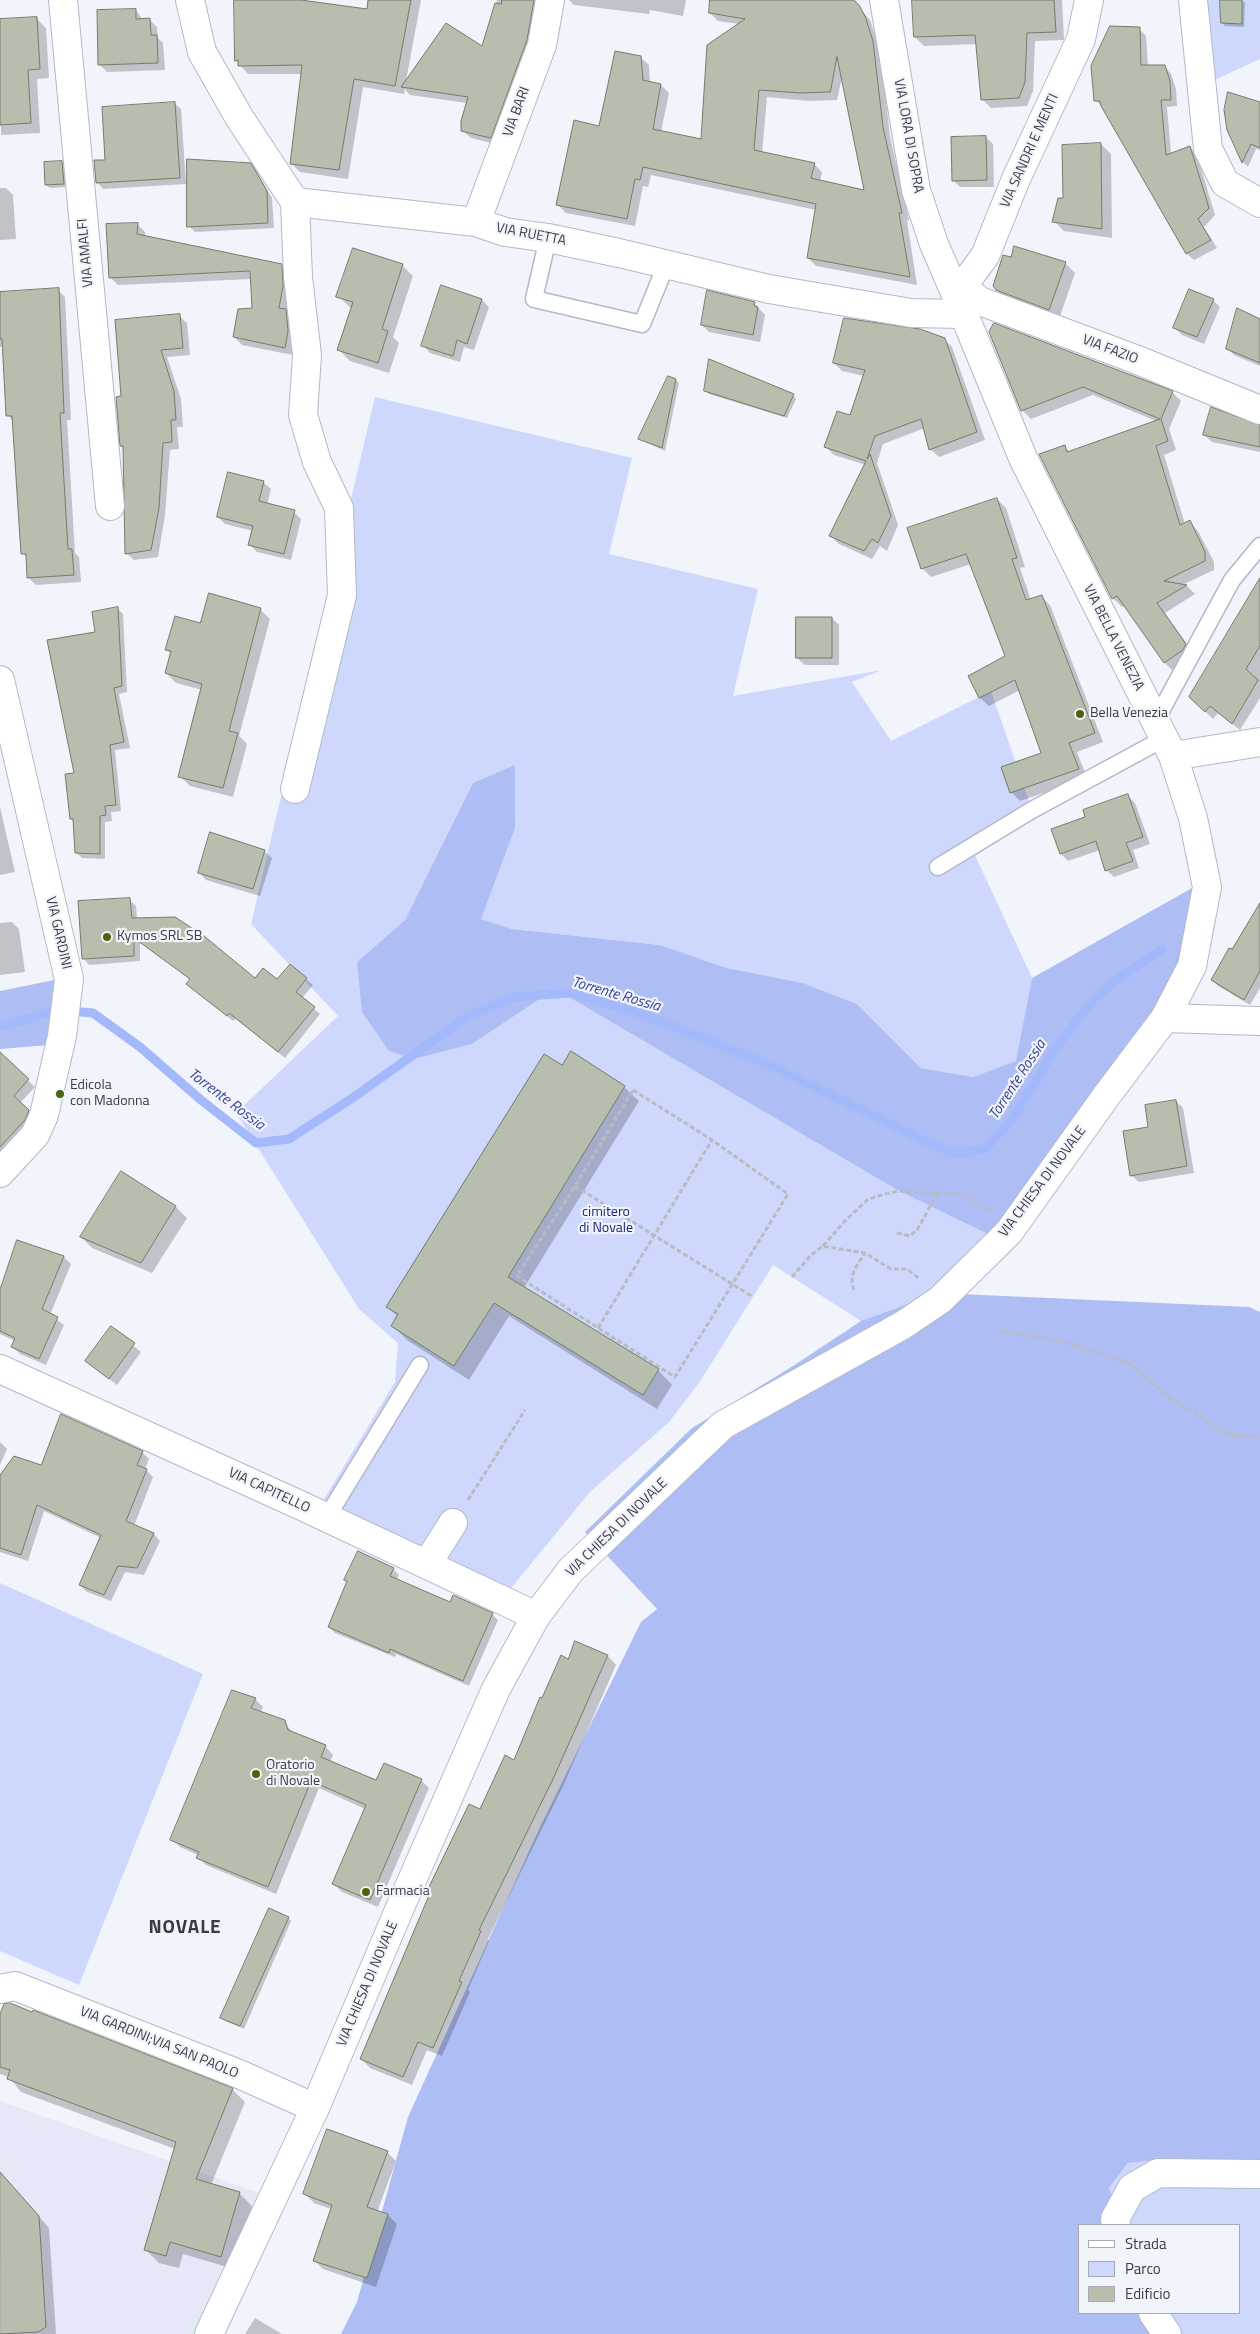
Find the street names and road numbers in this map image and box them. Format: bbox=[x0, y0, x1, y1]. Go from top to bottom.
street label: VIA LORA DI SOPRA bbox=[890, 77, 926, 195]
street label: VIA BARI bbox=[500, 85, 534, 139]
street label: VIA SANDRI E MENTI bbox=[997, 91, 1063, 211]
street label: VIA AMALFI bbox=[75, 218, 97, 288]
street label: VIA RUETTA bbox=[495, 220, 567, 250]
street label: VIA FAZIO bbox=[1080, 332, 1140, 368]
street label: VIA BELLA VENEZIA bbox=[1079, 582, 1147, 694]
street label: VIA GARDINI bbox=[41, 895, 75, 971]
street label: VIA CHIESA DI NOVALE bbox=[996, 1123, 1090, 1241]
street label: VIA CAPITELLO bbox=[225, 1465, 313, 1517]
street label: VIA CHIESA DI NOVALE bbox=[563, 1475, 671, 1581]
street label: VIA CHIESA DI NOVALE bbox=[334, 1919, 402, 2049]
street label: VIA GARDINI;VIA SAN PAOLO bbox=[77, 2003, 241, 2083]

